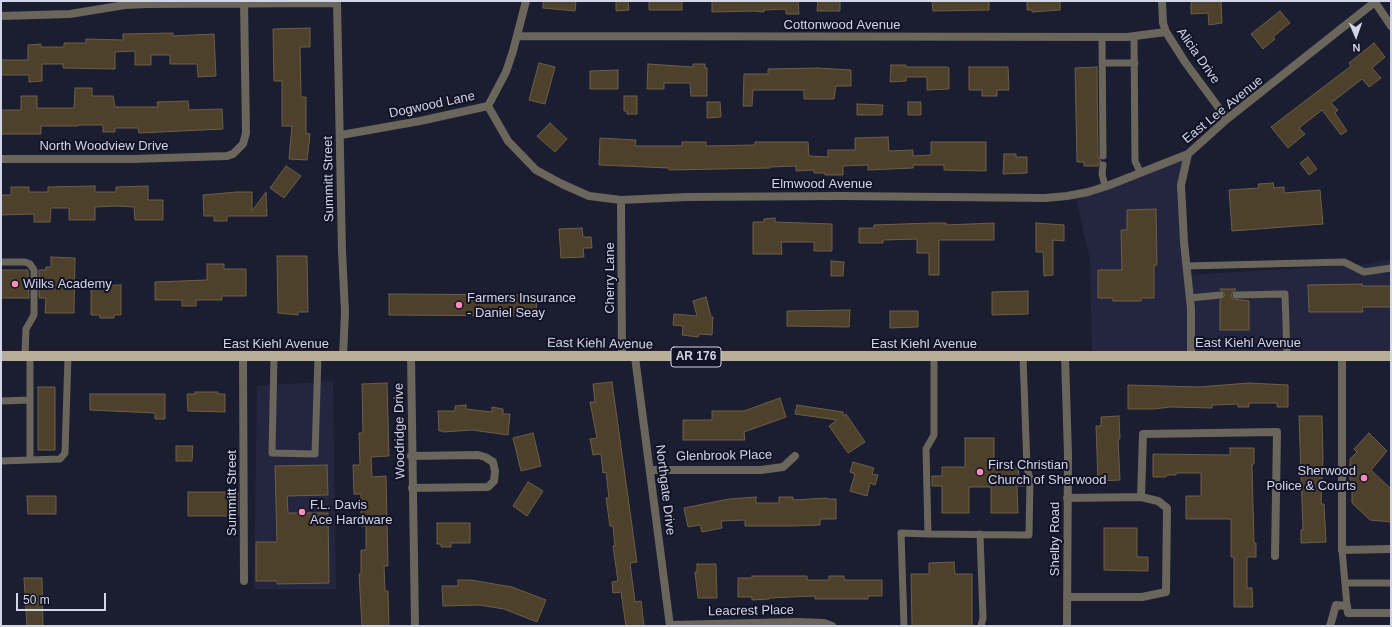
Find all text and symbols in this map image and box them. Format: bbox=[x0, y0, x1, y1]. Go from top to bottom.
north arrow bbox=[1336, 16, 1376, 56]
street label: Cottonwood Avenue bbox=[784, 17, 900, 33]
street label: Alicia Drive bbox=[1173, 25, 1223, 87]
text: N bbox=[1352, 42, 1361, 54]
street label: East Lee Avenue bbox=[1180, 73, 1266, 147]
street label: Dogwood Lane bbox=[388, 88, 476, 122]
street label: Summitt Street bbox=[320, 136, 338, 222]
street label: North Woodview Drive bbox=[39, 138, 169, 154]
street label: Elmwood Avenue bbox=[772, 176, 872, 192]
street label: Cherry Lane bbox=[602, 242, 618, 314]
place label: Wilks Academy bbox=[23, 276, 112, 292]
marker: Wilks Academy bbox=[10, 279, 20, 289]
place label: Farmers Insurance - Daniel Seay bbox=[467, 290, 576, 321]
marker: Farmers Insurance - Daniel Seay bbox=[454, 300, 464, 310]
street label: East Kiehl Avenue bbox=[547, 335, 653, 353]
street label: East Kiehl Avenue bbox=[1195, 335, 1301, 351]
street label: East Kiehl Avenue bbox=[223, 336, 329, 352]
street label: East Kiehl Avenue bbox=[871, 336, 977, 352]
road number: AR 176 bbox=[671, 347, 721, 367]
street label: Woodridge Drive bbox=[391, 383, 409, 479]
street label: Northgate Drive bbox=[652, 444, 678, 536]
street label: Glenbrook Place bbox=[676, 447, 772, 465]
street label: Summitt Street bbox=[224, 450, 240, 536]
place label: First Christian Church of Sherwood bbox=[988, 457, 1107, 488]
place label: Sherwood Police & Courts bbox=[1266, 463, 1356, 494]
marker: First Christian Church of Sherwood bbox=[975, 467, 985, 477]
marker: Sherwood Police & Courts bbox=[1359, 473, 1369, 483]
place label: F.L. Davis Ace Hardware bbox=[310, 497, 392, 528]
street label: Shelby Road bbox=[1047, 502, 1063, 576]
marker: F.L. Davis Ace Hardware bbox=[297, 507, 307, 517]
scale bar bbox=[18, 585, 108, 611]
text: 50 m bbox=[23, 593, 50, 607]
street label: Leacrest Place bbox=[708, 602, 794, 620]

